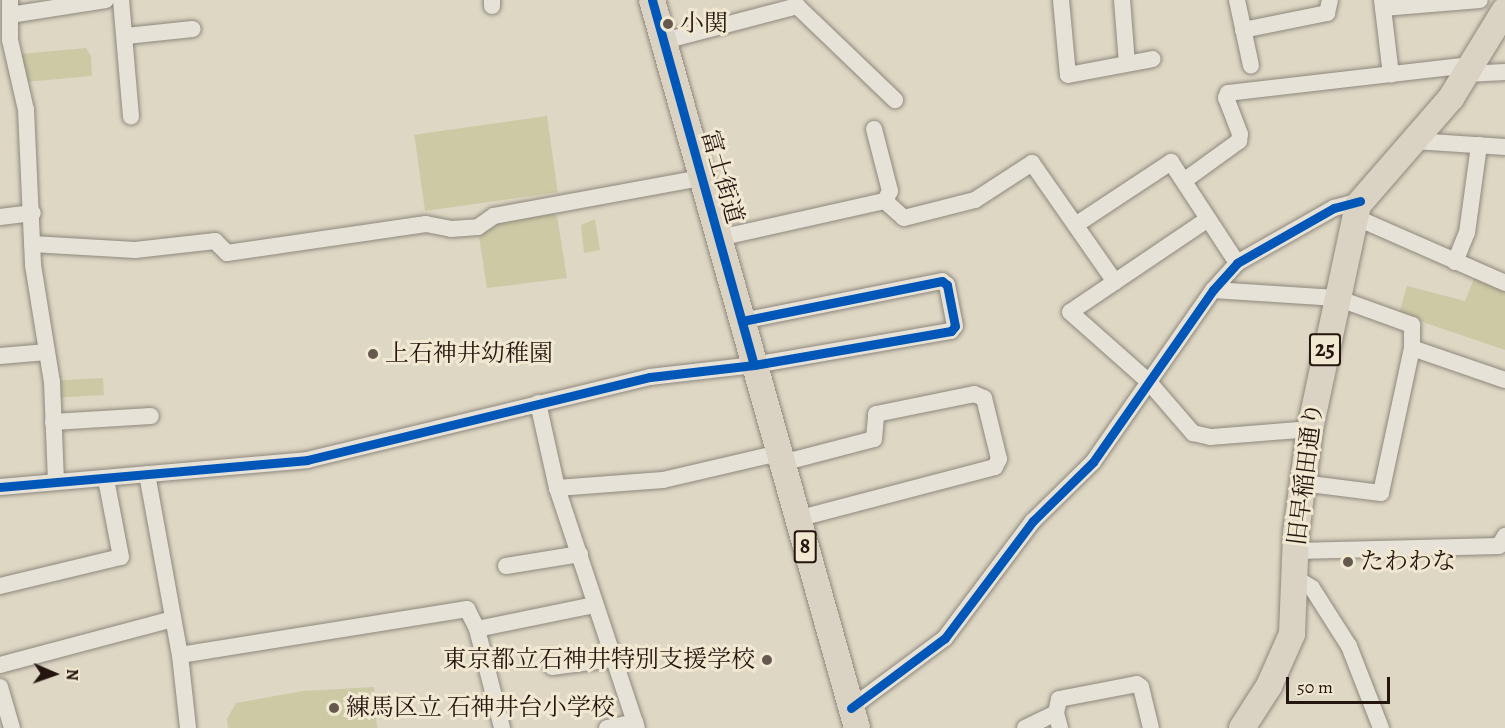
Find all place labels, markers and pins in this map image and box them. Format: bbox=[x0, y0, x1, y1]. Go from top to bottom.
place label: 小関 bbox=[680, 10, 728, 38]
marker: 小関 bbox=[661, 17, 675, 31]
place label: 上石神井幼稚園 bbox=[385, 340, 553, 368]
marker: 上石神井幼稚園 bbox=[366, 347, 380, 361]
place label: たわわな bbox=[1360, 548, 1456, 576]
marker: たわわな bbox=[1341, 555, 1355, 569]
place label: 東京都立石神井特別支援学校 bbox=[443, 646, 755, 674]
marker: 東京都立石神井特別支援学校 bbox=[760, 653, 774, 667]
place label: 練馬区立 石神井台小学校 bbox=[346, 694, 615, 722]
marker: 練馬区立 石神井台小学校 bbox=[327, 701, 341, 715]

